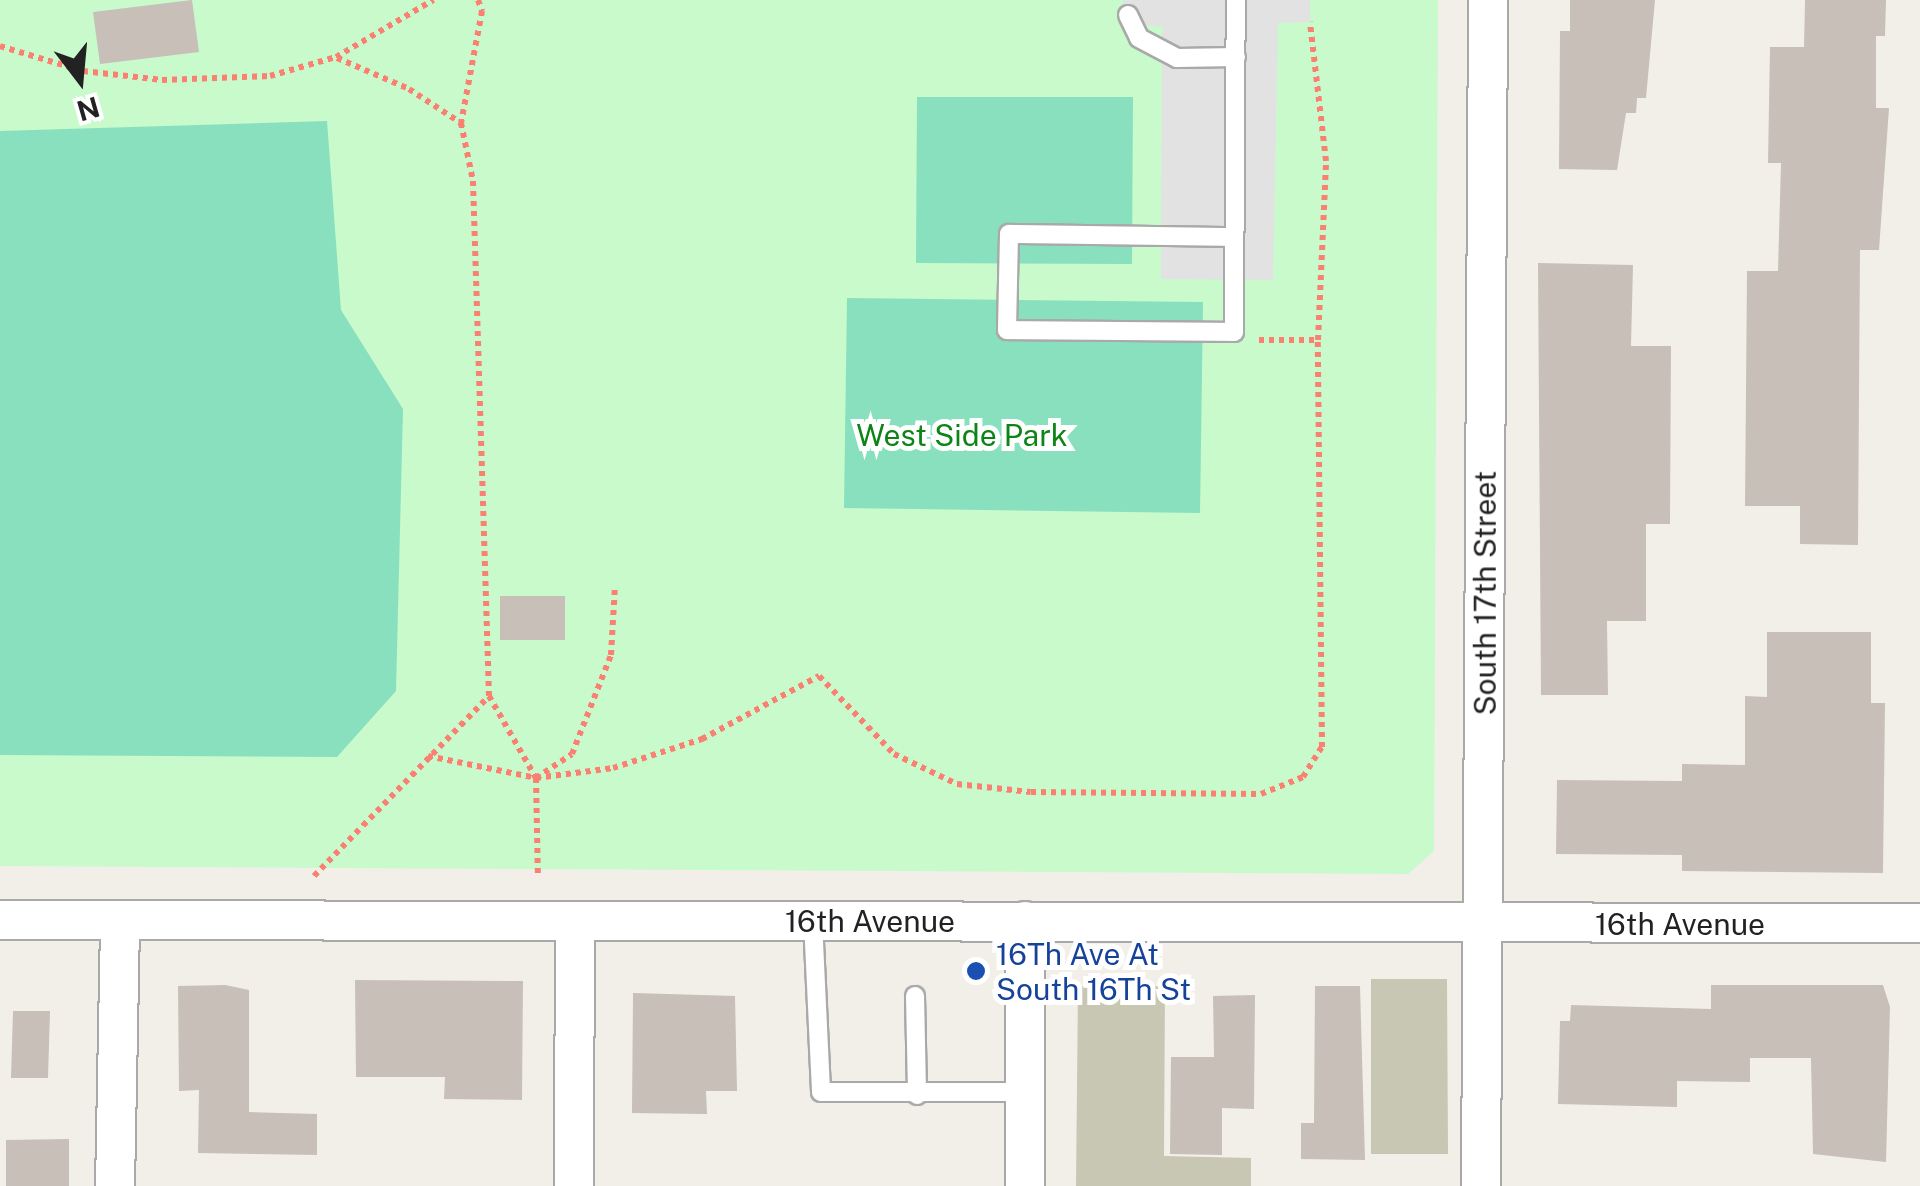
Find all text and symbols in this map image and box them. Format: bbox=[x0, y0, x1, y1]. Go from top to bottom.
north arrow bbox=[30, 30, 130, 130]
text: N bbox=[73, 90, 103, 128]
park label: West Side Park bbox=[856, 417, 1068, 453]
street label: South 17th Street bbox=[1467, 471, 1503, 715]
street label: 16th Avenue bbox=[785, 903, 955, 939]
street label: 16th Avenue bbox=[1595, 906, 1765, 942]
place label: 16Th Ave At South 16Th St bbox=[996, 936, 1191, 1006]
marker: 16Th Ave At South 16Th St bbox=[965, 960, 987, 982]

